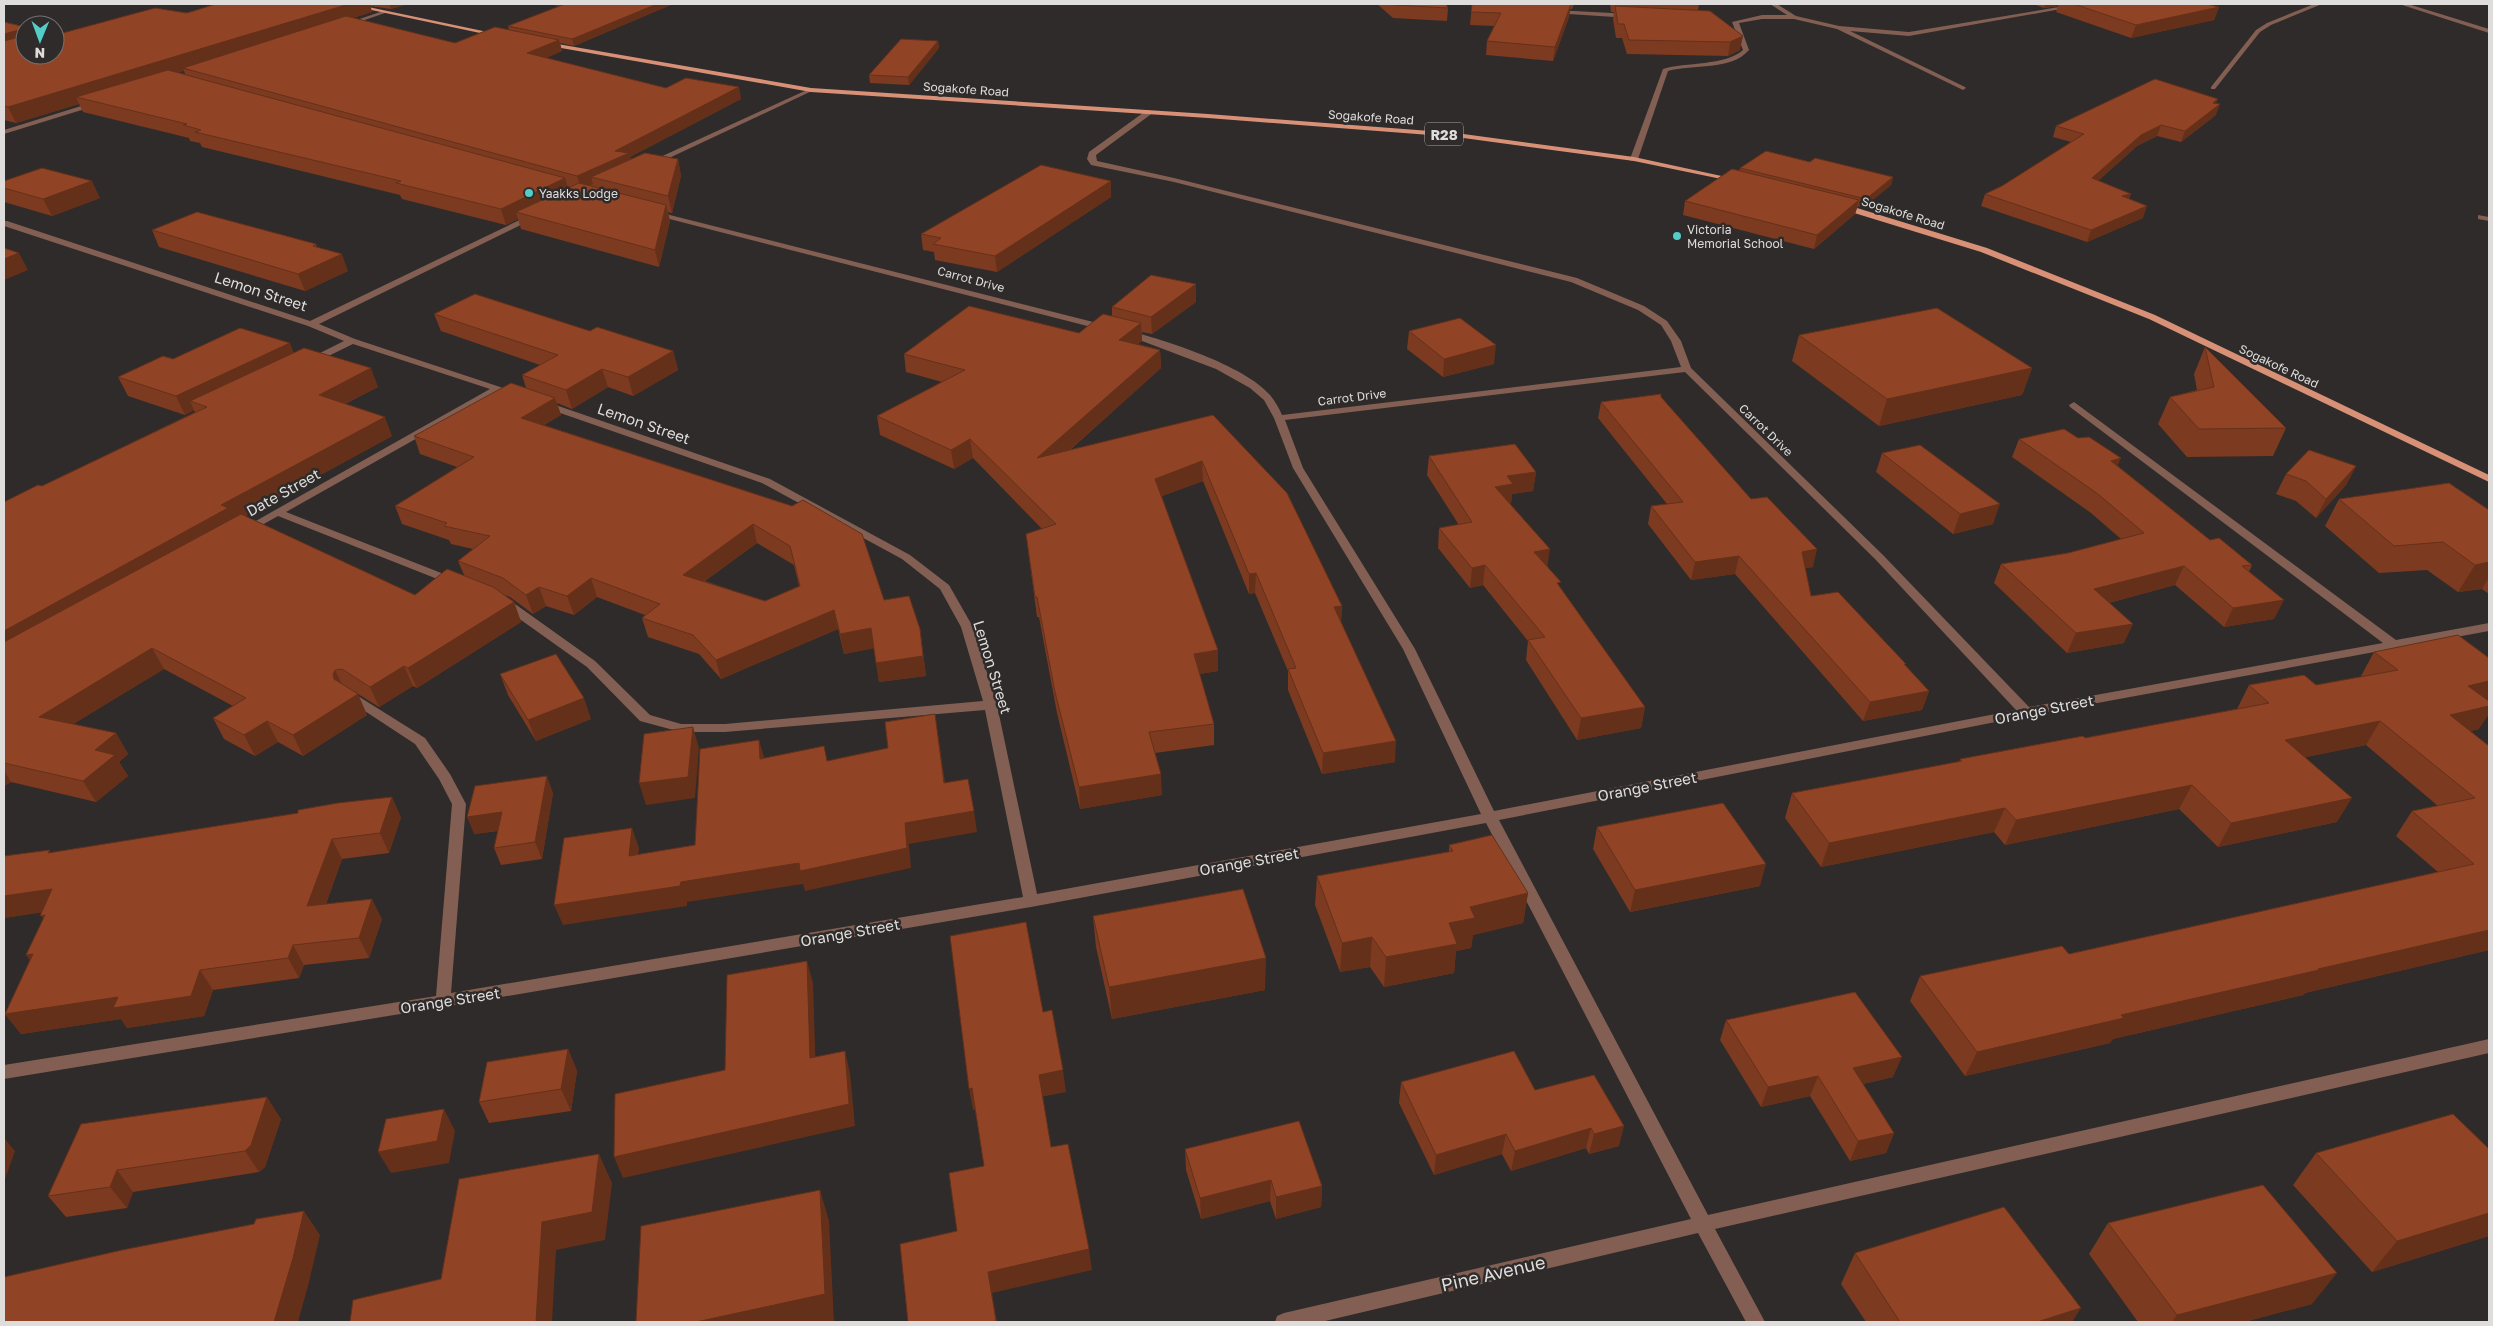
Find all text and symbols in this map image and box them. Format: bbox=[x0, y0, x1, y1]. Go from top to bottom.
north arrow bbox=[15, 15, 65, 65]
text: N bbox=[34, 45, 45, 62]
street label: Sogakofe Road bbox=[922, 79, 1010, 99]
street label: Sogakofe Road bbox=[1327, 107, 1415, 127]
road number: R28 bbox=[1425, 122, 1463, 146]
place label: Yaakks Lodge bbox=[539, 186, 618, 201]
marker: Yaakks Lodge bbox=[523, 187, 535, 199]
street label: Sogakofe Road bbox=[1860, 193, 1946, 233]
place label: Victoria Memorial School bbox=[1687, 222, 1784, 251]
marker: Victoria Memorial School bbox=[1671, 230, 1683, 242]
street label: Carrot Drive bbox=[936, 263, 1006, 295]
street label: Lemon Street bbox=[212, 267, 310, 315]
street label: Sogakofe Road bbox=[2237, 341, 2321, 391]
street label: Carrot Drive bbox=[1317, 385, 1387, 409]
street label: Lemon Street bbox=[595, 399, 693, 447]
street label: Carrot Drive bbox=[1736, 401, 1796, 459]
street label: Date Street bbox=[243, 464, 323, 520]
street label: Lemon Street bbox=[970, 618, 1016, 716]
street label: Orange Street bbox=[1993, 691, 2095, 727]
street label: Orange Street bbox=[1596, 768, 1698, 804]
street label: Orange Street bbox=[1198, 843, 1300, 879]
street label: Orange Street bbox=[799, 914, 901, 950]
street label: Orange Street bbox=[399, 983, 501, 1017]
street label: Pine Avenue bbox=[1439, 1250, 1547, 1296]

